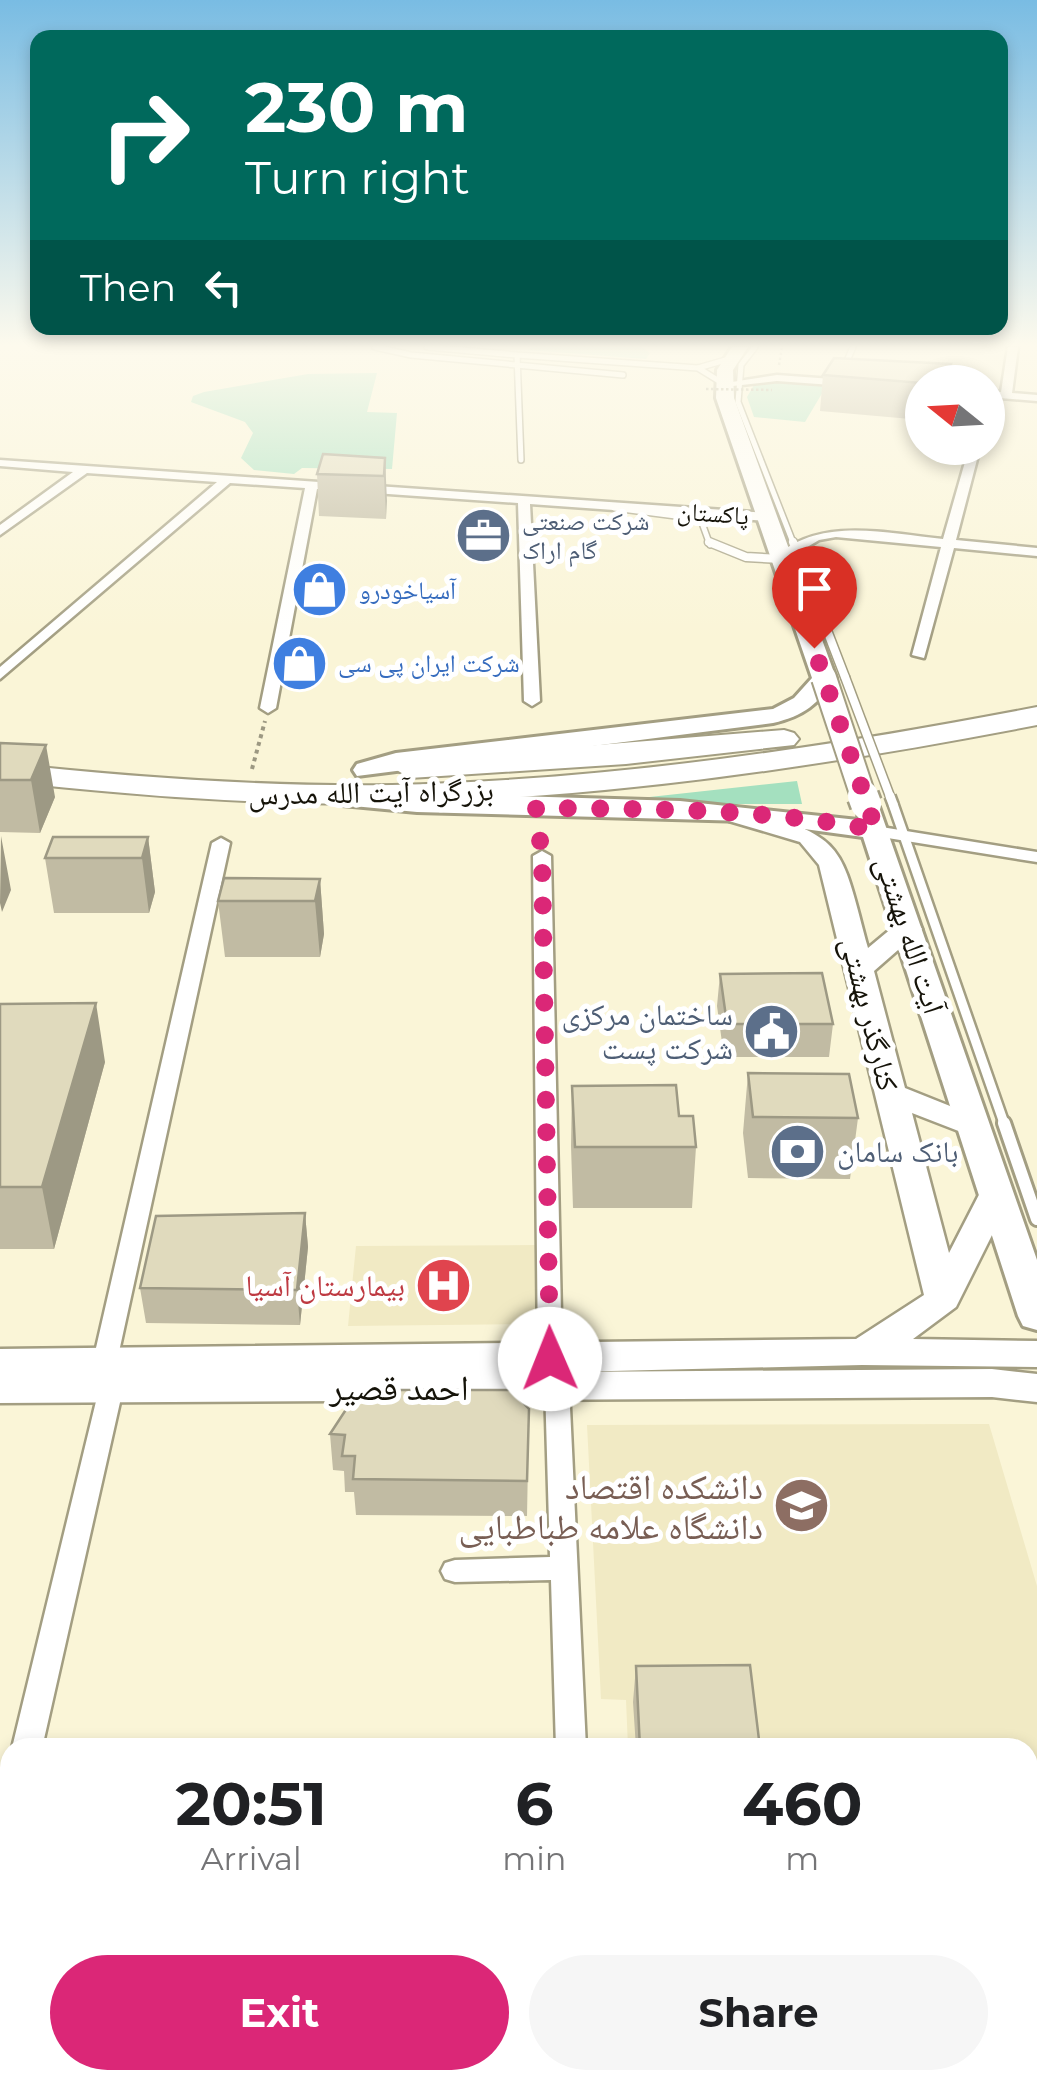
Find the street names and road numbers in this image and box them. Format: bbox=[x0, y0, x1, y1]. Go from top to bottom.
street label: پاکستان bbox=[676, 496, 750, 531]
street label: بزرگراه آیت الله مدرس bbox=[248, 771, 494, 813]
street label: آیت الله بهشتی bbox=[867, 852, 953, 1020]
street label: کنارگذر بهشتی bbox=[833, 933, 907, 1095]
street label: احمد قصیر bbox=[328, 1366, 469, 1409]

